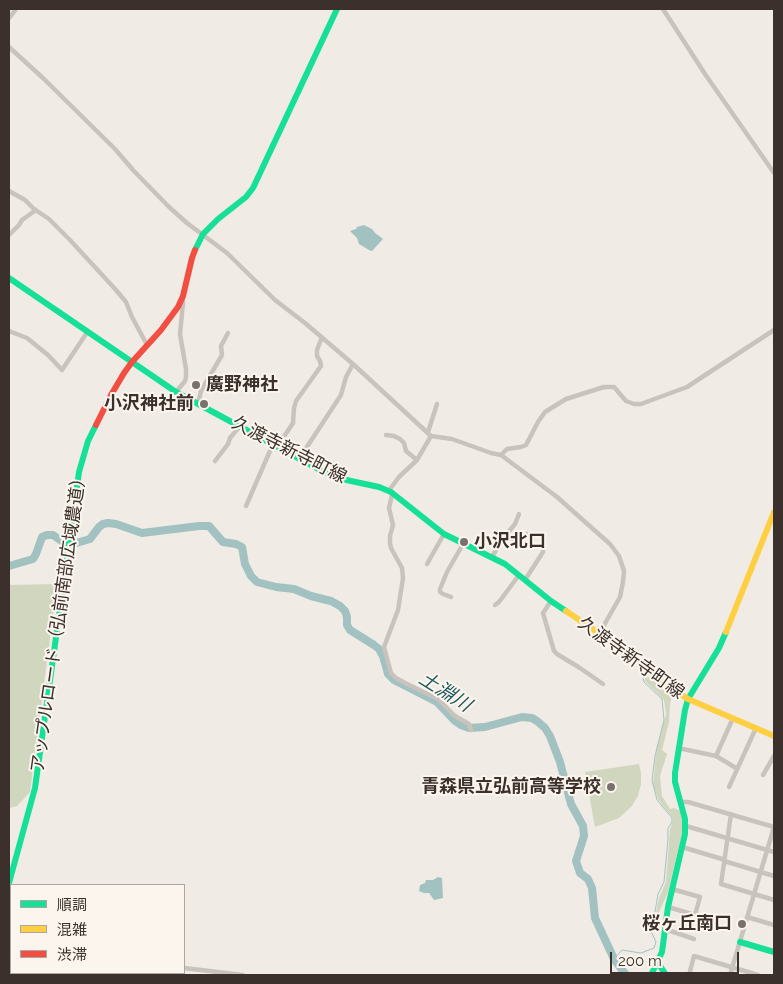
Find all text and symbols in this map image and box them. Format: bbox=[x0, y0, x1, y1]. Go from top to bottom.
place label: 廣野神社 bbox=[206, 374, 278, 396]
marker: 廣野神社 bbox=[190, 379, 202, 391]
place label: 小沢神社前 bbox=[104, 393, 194, 415]
marker: 小沢神社前 bbox=[198, 398, 210, 410]
street label: 久渡寺新寺町線 bbox=[228, 412, 350, 488]
street label: アップルロード（弘前南部広域農道） bbox=[27, 468, 91, 774]
place label: 小沢北口 bbox=[474, 531, 546, 553]
marker: 小沢北口 bbox=[458, 536, 470, 548]
street label: 久渡寺新寺町線 bbox=[574, 612, 688, 704]
water label: 土淵川 bbox=[415, 667, 475, 717]
place label: 青森県立弘前高等学校 bbox=[421, 776, 601, 798]
marker: 青森県立弘前高等学校 bbox=[605, 781, 617, 793]
legend bbox=[10, 884, 185, 974]
text: 順調 bbox=[57, 896, 87, 914]
place label: 桜ヶ丘南口 bbox=[642, 913, 732, 935]
marker: 桜ヶ丘南口 bbox=[736, 918, 748, 930]
text: 混雑 bbox=[57, 921, 87, 939]
scale bar bbox=[613, 942, 742, 974]
text: 渋滞 bbox=[57, 946, 87, 964]
text: 200 m bbox=[618, 952, 662, 970]

